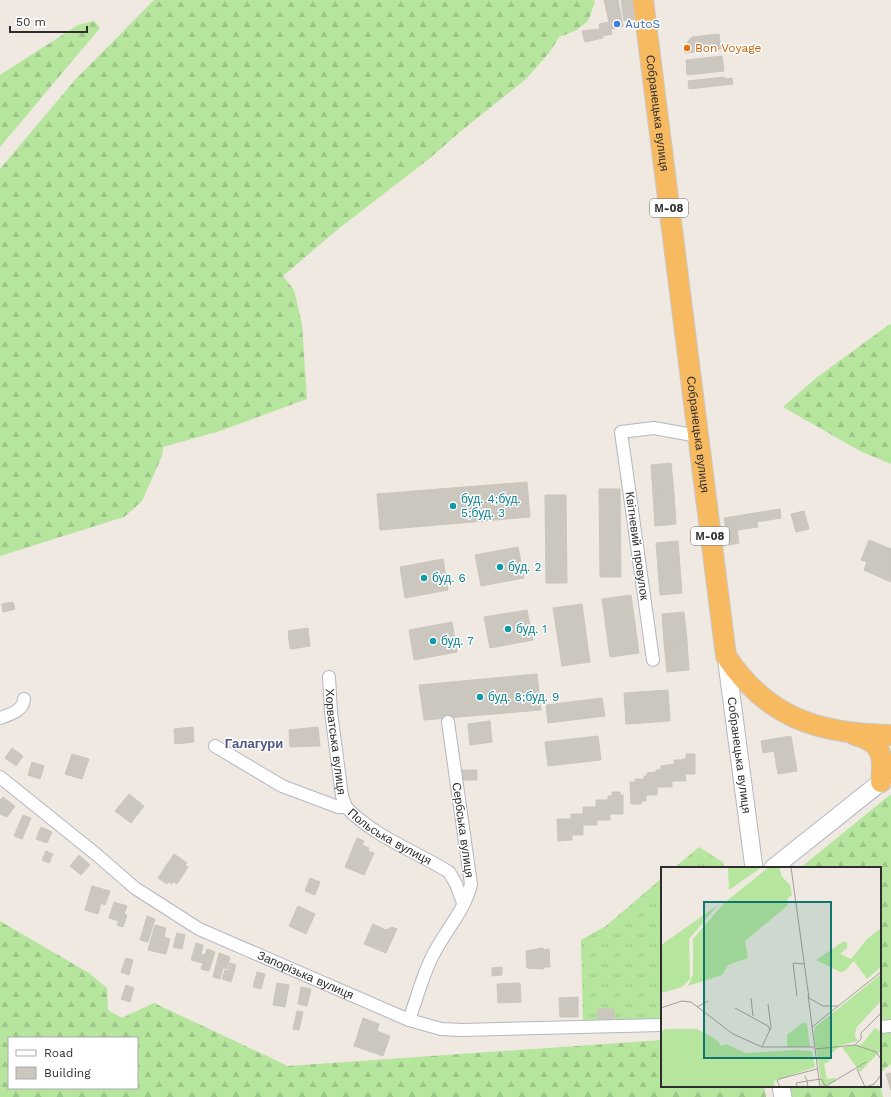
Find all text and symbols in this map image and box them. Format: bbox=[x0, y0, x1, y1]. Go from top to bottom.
scale bar bbox=[10, 8, 87, 34]
text: 50 m bbox=[16, 15, 46, 29]
place label: AutoS bbox=[625, 17, 660, 31]
marker: AutoS bbox=[612, 19, 622, 29]
place label: Bon Voyage bbox=[695, 41, 762, 55]
marker: Bon Voyage bbox=[682, 43, 692, 53]
street label: Собранецька вулиця bbox=[643, 54, 672, 172]
road number: М-08 bbox=[650, 199, 688, 217]
street label: Собранецька вулиця bbox=[684, 375, 712, 494]
street label: Квітневий провулок bbox=[622, 491, 652, 602]
place label: буд. 4;буд. 5;буд. 3 bbox=[461, 492, 521, 520]
marker: буд. 4;буд. 5;буд. 3 bbox=[448, 501, 458, 511]
road number: М-08 bbox=[691, 527, 729, 545]
place label: буд. 2 bbox=[508, 560, 542, 574]
marker: буд. 2 bbox=[495, 562, 505, 572]
place label: буд. 6 bbox=[432, 571, 466, 585]
marker: буд. 6 bbox=[419, 573, 429, 583]
place label: буд. 1 bbox=[516, 622, 547, 636]
marker: буд. 1 bbox=[503, 624, 513, 634]
place label: буд. 7 bbox=[441, 634, 474, 648]
marker: буд. 7 bbox=[428, 636, 438, 646]
street label: Хорватська вулиця bbox=[323, 688, 349, 796]
place label: буд. 8;буд. 9 bbox=[488, 690, 559, 704]
marker: буд. 8;буд. 9 bbox=[475, 692, 485, 702]
street label: Собранецька вулиця bbox=[724, 696, 754, 814]
district label: Галагури bbox=[225, 736, 283, 751]
street label: Сербська вулиця bbox=[449, 781, 477, 879]
street label: Польська вулиця bbox=[345, 806, 434, 868]
inset map bbox=[661, 867, 881, 1087]
street label: Запорізька вулиця bbox=[255, 948, 356, 1002]
legend bbox=[8, 1037, 138, 1089]
text: Road bbox=[44, 1046, 73, 1060]
text: Building bbox=[44, 1066, 91, 1080]

